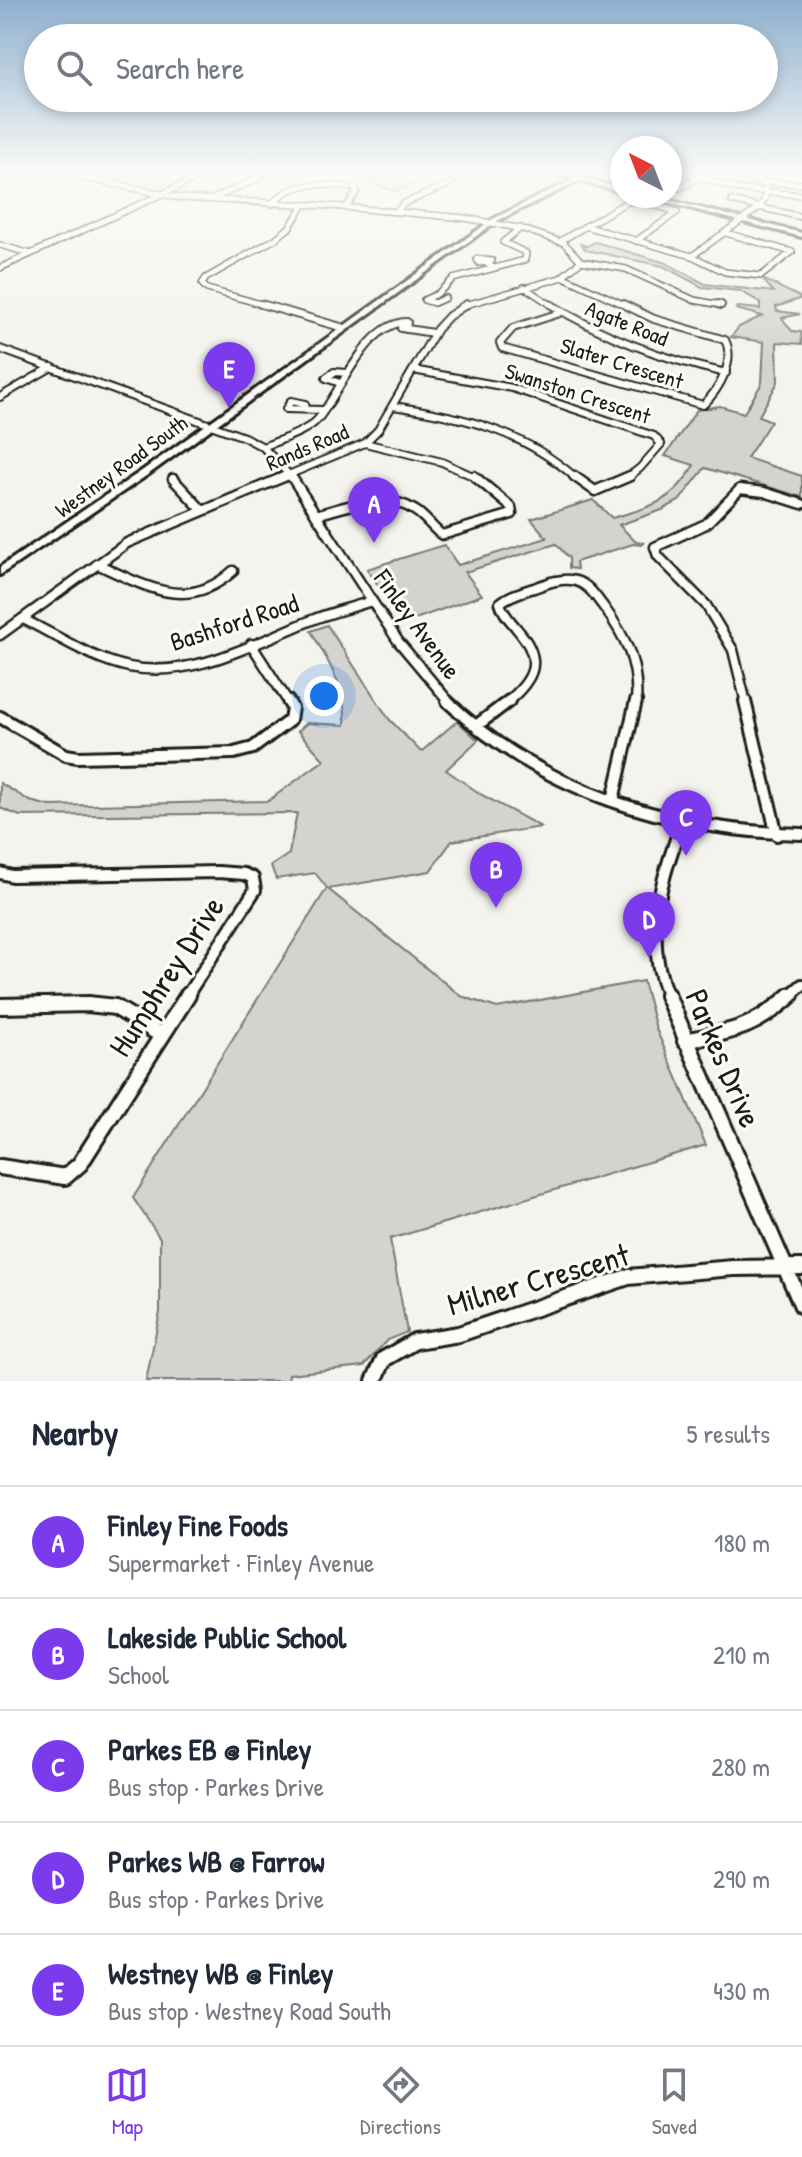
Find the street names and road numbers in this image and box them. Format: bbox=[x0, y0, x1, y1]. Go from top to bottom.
street label: Agate Road bbox=[581, 293, 673, 353]
street label: Slater Crescent bbox=[557, 330, 688, 396]
street label: Swanston Crescent bbox=[501, 355, 655, 431]
street label: Westney Road South bbox=[49, 408, 193, 524]
street label: Rands Road bbox=[261, 416, 353, 478]
street label: Finley Avenue bbox=[366, 561, 470, 686]
street label: Bashford Road bbox=[165, 585, 303, 659]
street label: Humphrey Drive bbox=[98, 887, 234, 1064]
street label: Parkes Drive bbox=[676, 982, 772, 1134]
street label: Milner Crescent bbox=[442, 1232, 635, 1325]

